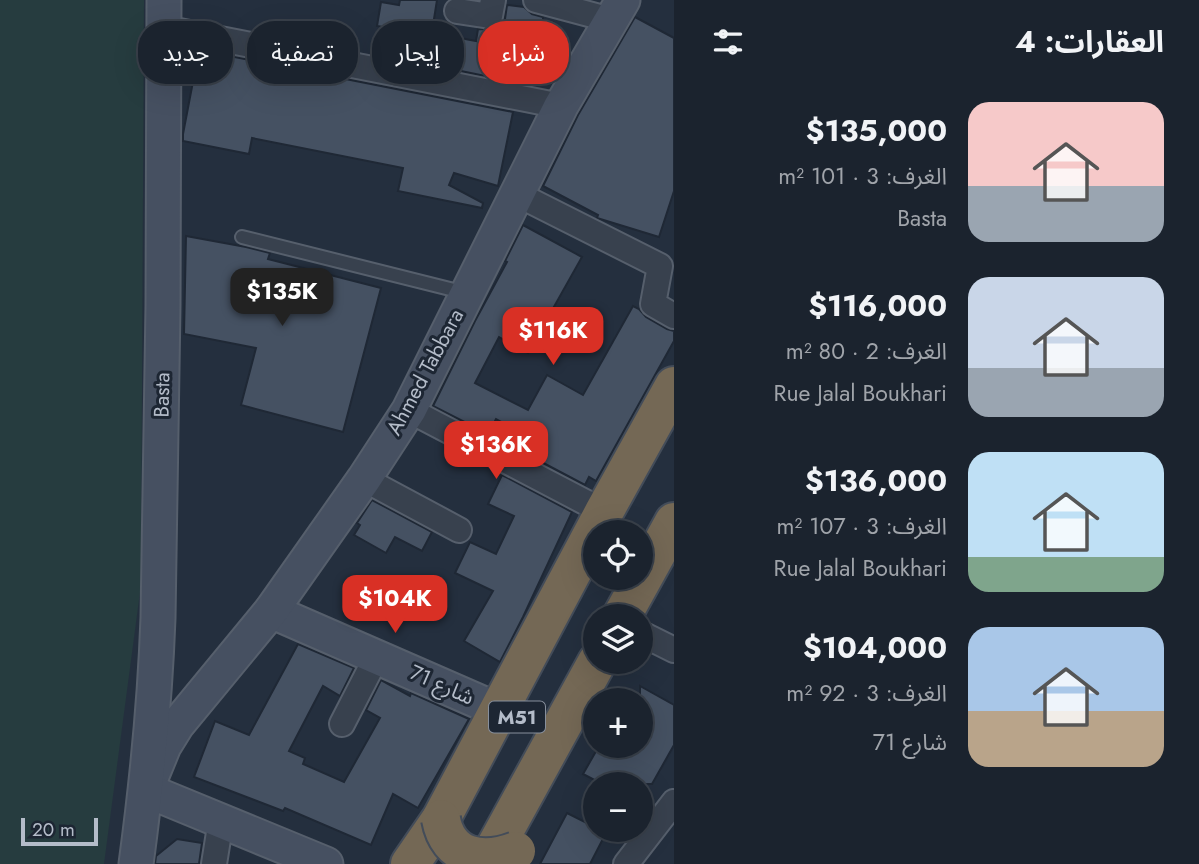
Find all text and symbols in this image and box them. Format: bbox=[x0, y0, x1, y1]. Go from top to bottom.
text: العقارات: 4 bbox=[1015, 20, 1164, 63]
chip: جديد bbox=[138, 21, 233, 84]
chip: تصفية bbox=[247, 21, 358, 84]
chip: إيجار bbox=[372, 21, 464, 84]
chip: شراء bbox=[478, 21, 569, 84]
icon: filters bbox=[709, 23, 747, 61]
text: $135,000 bbox=[806, 109, 947, 152]
icon: home bbox=[1024, 130, 1108, 214]
text: الغرف: 3 · 101 m² bbox=[778, 159, 947, 193]
text: Basta bbox=[897, 201, 947, 235]
pin: $135K bbox=[233, 268, 331, 328]
text: $135K bbox=[246, 274, 318, 308]
text: $116,000 bbox=[808, 284, 947, 327]
street label: Ahmed Tabbara bbox=[379, 303, 471, 441]
icon: home bbox=[1024, 305, 1108, 389]
pin: $116K bbox=[504, 308, 602, 367]
text: $116K bbox=[518, 313, 588, 347]
text: الغرف: 2 · 80 m² bbox=[786, 334, 947, 368]
street label: Basta bbox=[147, 372, 177, 418]
text: Rue Jalal Boukhari bbox=[774, 376, 947, 410]
pin: $136K bbox=[447, 421, 545, 481]
text: $136K bbox=[460, 427, 532, 461]
text: $136,000 bbox=[805, 459, 947, 502]
icon: home bbox=[1024, 480, 1108, 564]
text: الغرف: 3 · 107 m² bbox=[776, 509, 947, 543]
map controls bbox=[583, 520, 653, 842]
button: locate bbox=[583, 520, 653, 590]
text: Rue Jalal Boukhari bbox=[774, 551, 947, 585]
pin: $104K bbox=[346, 576, 444, 635]
text: $104K bbox=[358, 581, 432, 615]
button: layers bbox=[583, 604, 653, 674]
text: $104,000 bbox=[803, 626, 947, 669]
icon: home bbox=[1024, 655, 1108, 739]
street label: شارع 71 bbox=[405, 658, 479, 712]
text: الغرف: 3 · 92 m² bbox=[786, 676, 947, 710]
button: + bbox=[583, 688, 653, 758]
road number: M51 bbox=[489, 702, 545, 732]
text: شارع 71 bbox=[873, 725, 947, 759]
button: − bbox=[583, 772, 653, 842]
scale bar bbox=[21, 815, 98, 847]
text: 20 m bbox=[32, 816, 75, 843]

